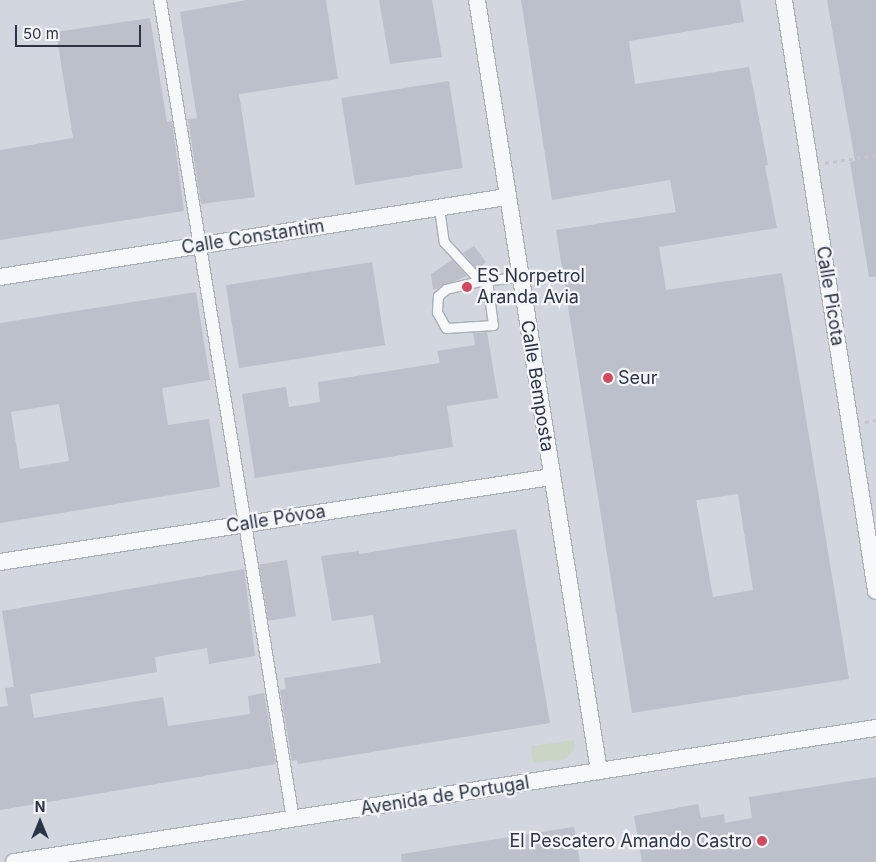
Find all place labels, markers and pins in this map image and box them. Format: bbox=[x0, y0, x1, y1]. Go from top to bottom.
place label: ES Norpetrol Aranda Avia bbox=[477, 266, 585, 308]
marker: ES Norpetrol Aranda Avia bbox=[461, 281, 473, 293]
place label: Seur bbox=[618, 367, 657, 389]
marker: Seur bbox=[602, 372, 614, 384]
place label: El Pescatero Amando Castro bbox=[510, 830, 752, 852]
marker: El Pescatero Amando Castro bbox=[756, 835, 768, 847]

